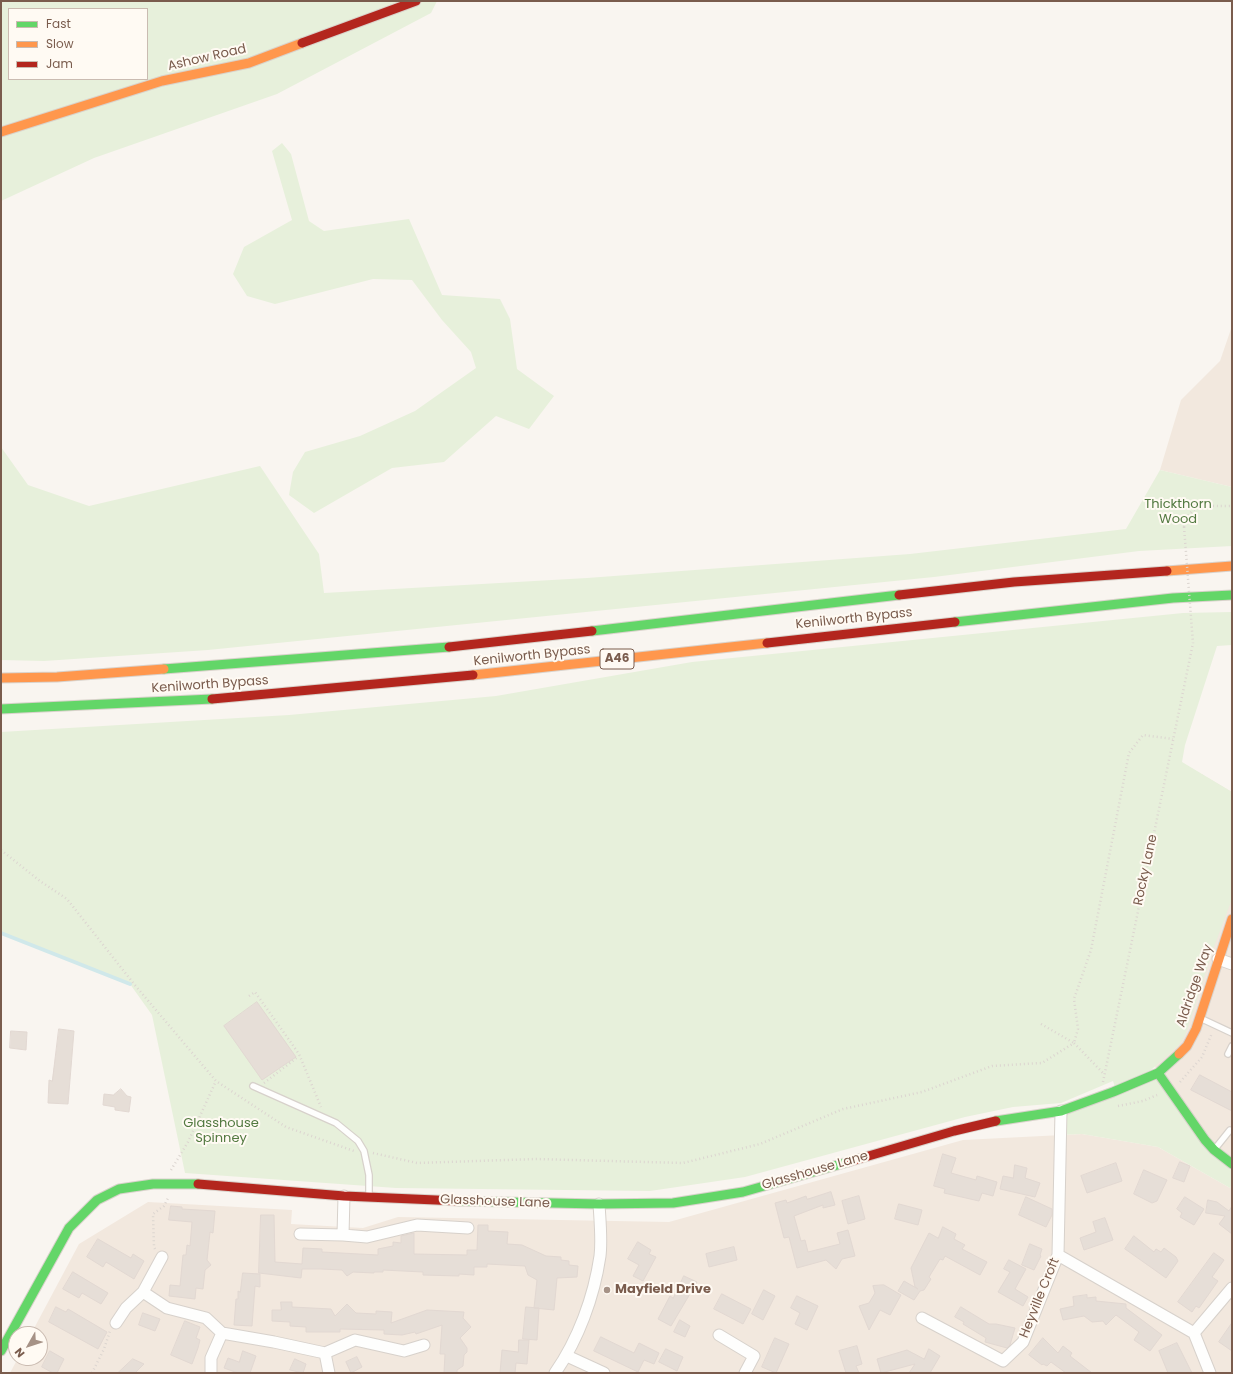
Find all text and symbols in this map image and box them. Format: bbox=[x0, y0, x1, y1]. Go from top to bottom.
legend bbox=[8, 8, 148, 80]
text: Fast bbox=[46, 15, 71, 32]
text: Slow bbox=[46, 35, 74, 52]
street label: Ashow Road bbox=[166, 41, 248, 75]
text: Jam bbox=[46, 55, 73, 72]
park label: Thickthorn Wood bbox=[1144, 497, 1212, 528]
street label: Kenilworth Bypass bbox=[795, 605, 913, 633]
street label: Kenilworth Bypass bbox=[473, 642, 591, 670]
road number: A46 bbox=[600, 649, 634, 669]
street label: Kenilworth Bypass bbox=[151, 673, 269, 697]
street label: Rocky Lane bbox=[1131, 833, 1161, 907]
street label: Aldridge Way bbox=[1174, 942, 1216, 1030]
park label: Glasshouse Spinney bbox=[183, 1116, 259, 1147]
street label: Glasshouse Lane bbox=[760, 1148, 870, 1194]
street label: Glasshouse Lane bbox=[440, 1192, 550, 1212]
street label: Heyville Croft bbox=[1017, 1256, 1063, 1340]
place label: Mayfield Drive bbox=[615, 1282, 711, 1298]
marker: Mayfield Drive bbox=[602, 1285, 612, 1295]
north arrow bbox=[8, 1326, 48, 1366]
text: N bbox=[11, 1345, 28, 1361]

